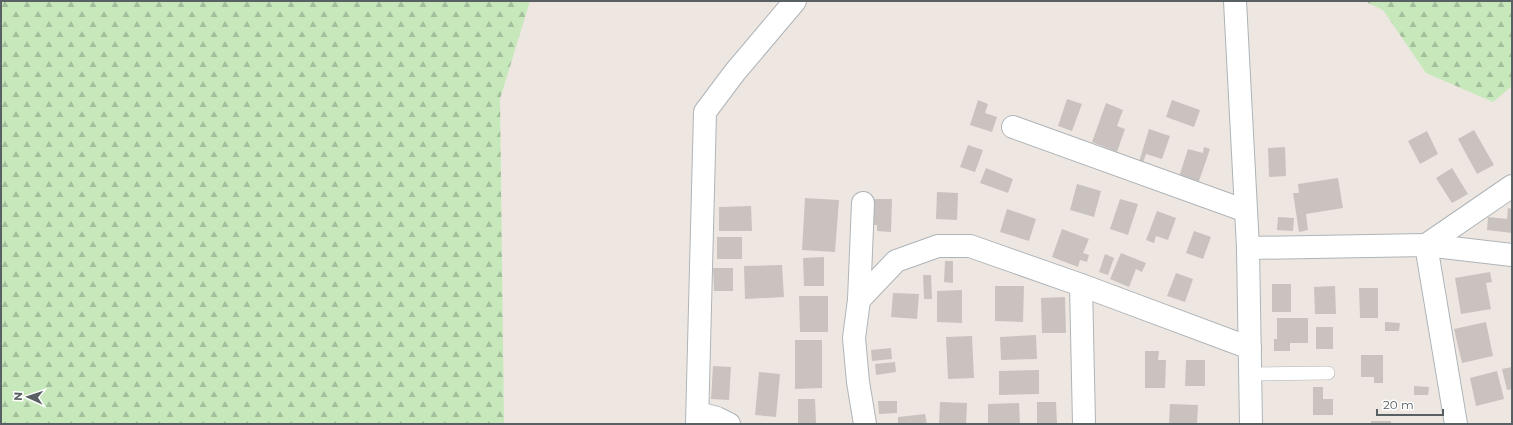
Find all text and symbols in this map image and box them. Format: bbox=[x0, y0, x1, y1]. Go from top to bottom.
north arrow bbox=[8, 377, 48, 417]
scale bar bbox=[1377, 391, 1443, 417]
text: N bbox=[11, 392, 25, 401]
text: 20 m bbox=[1383, 397, 1414, 412]

